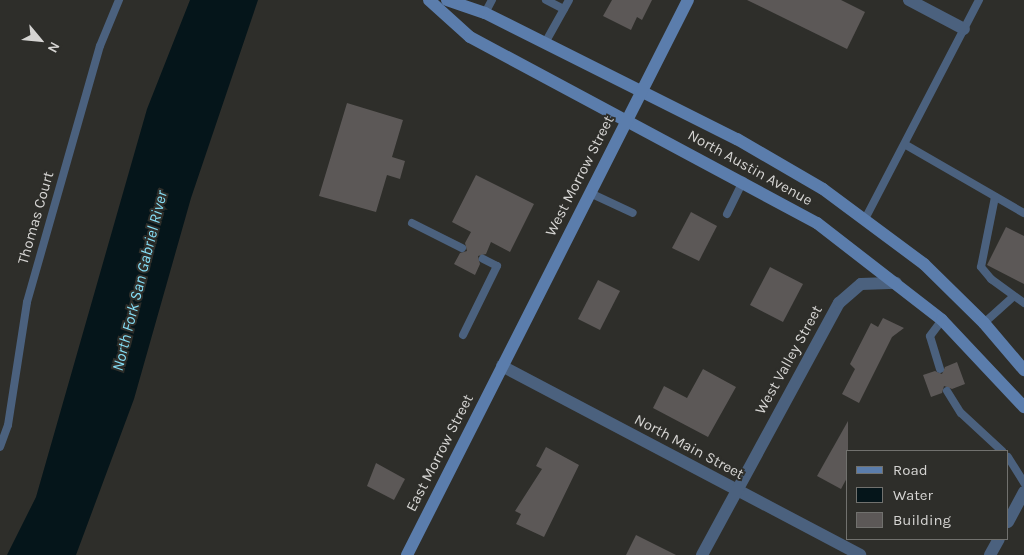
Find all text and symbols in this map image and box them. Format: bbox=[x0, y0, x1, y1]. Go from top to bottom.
north arrow bbox=[15, 15, 65, 65]
text: N bbox=[44, 39, 64, 56]
street label: West Morrow Street bbox=[542, 113, 618, 239]
street label: North Austin Avenue bbox=[684, 126, 816, 210]
street label: Thomas Court bbox=[14, 169, 58, 267]
water label: North Fork San Gabriel River bbox=[108, 189, 172, 373]
street label: West Valley Street bbox=[752, 302, 826, 418]
street label: East Morrow Street bbox=[403, 391, 477, 515]
street label: North Main Street bbox=[631, 411, 747, 483]
legend bbox=[846, 450, 1009, 540]
text: Road bbox=[893, 461, 928, 479]
text: Water bbox=[893, 486, 933, 504]
text: Building bbox=[893, 511, 951, 529]

